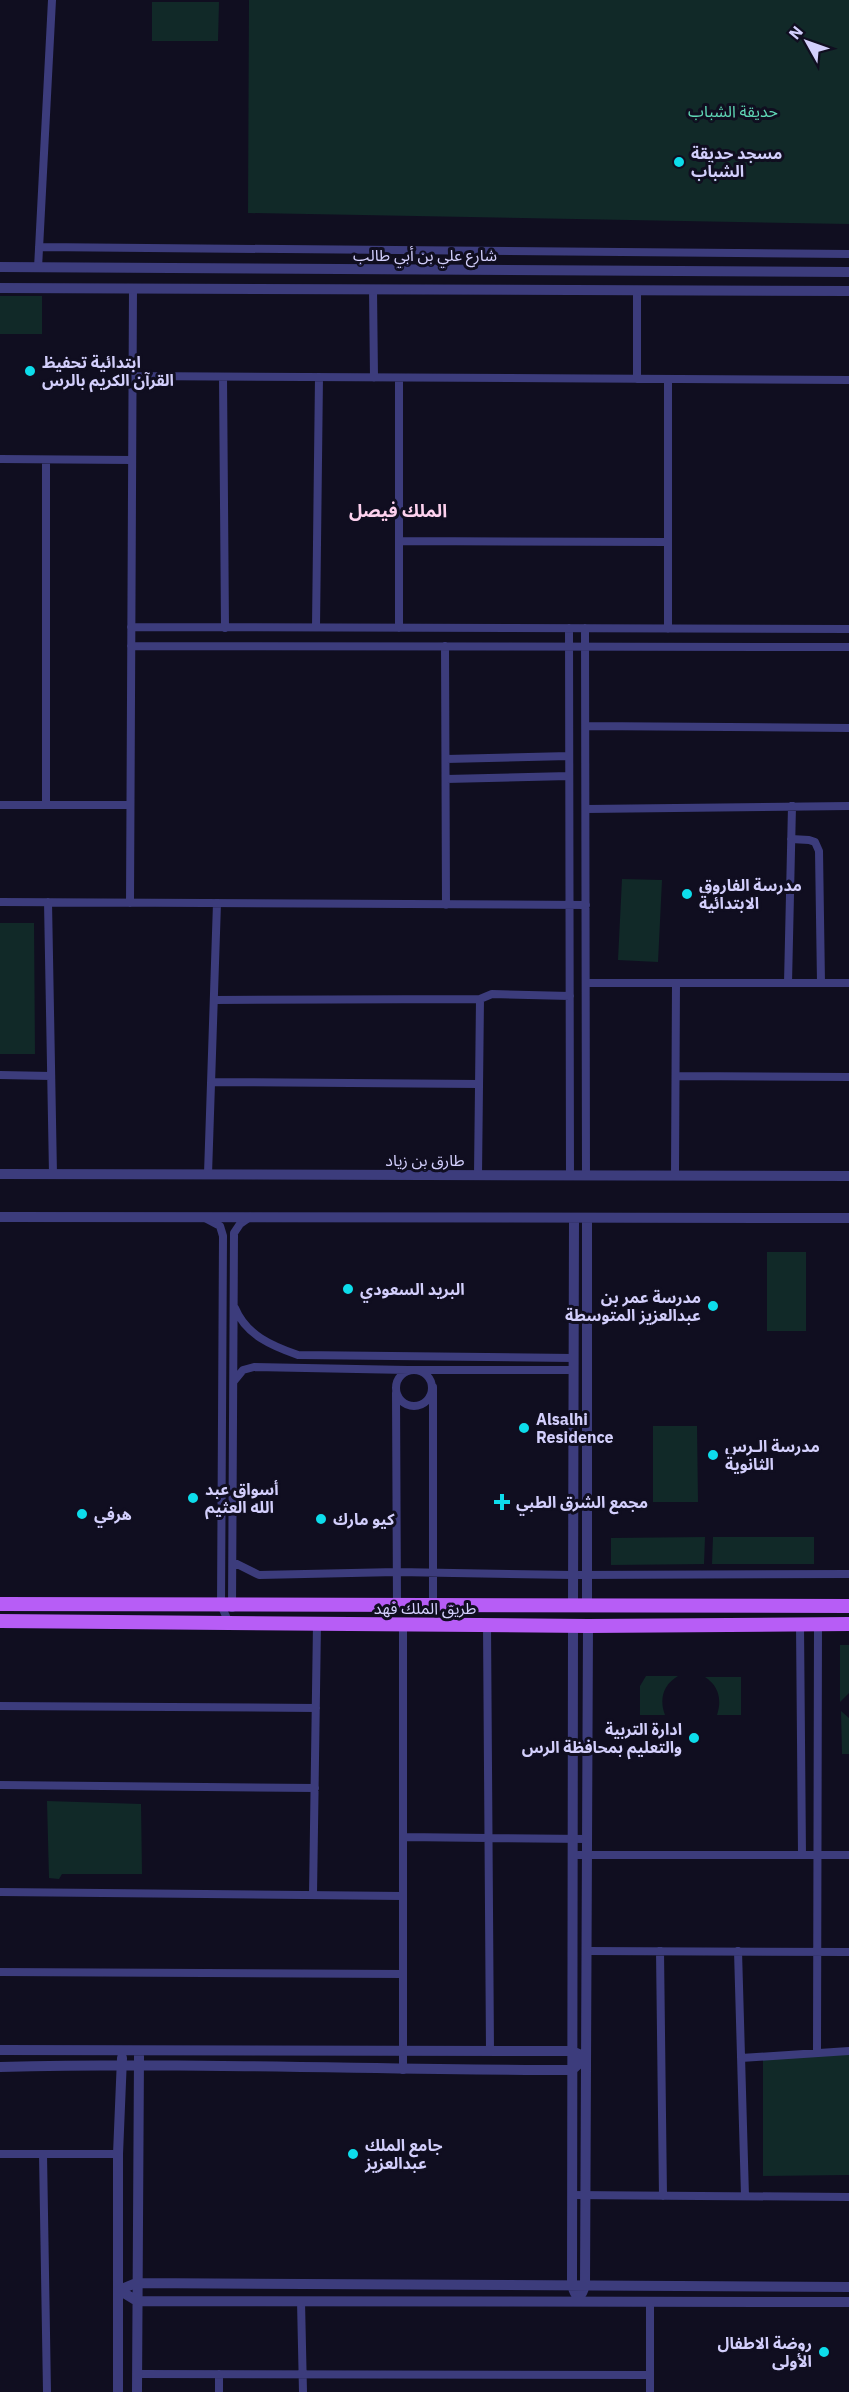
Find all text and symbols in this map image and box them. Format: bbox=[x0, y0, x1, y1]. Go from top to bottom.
north arrow bbox=[777, 12, 837, 72]
text: N bbox=[784, 21, 807, 43]
park label: حديقة الشباب bbox=[688, 101, 778, 121]
place label: مسجد حديقة الشباب bbox=[691, 143, 782, 181]
marker: مسجد حديقة الشباب bbox=[672, 155, 686, 169]
street label: شارع علي بن أبي طالب bbox=[353, 245, 497, 268]
place label: ابتدائية تحفيظ القرآن الكريم بالرس bbox=[42, 352, 174, 393]
marker: ابتدائية تحفيظ القرآن الكريم بالرس bbox=[23, 364, 37, 378]
district label: الملك فيصل bbox=[349, 499, 447, 522]
place label: مدرسة الفاروق الابتدائية bbox=[699, 875, 802, 913]
marker: مدرسة الفاروق الابتدائية bbox=[680, 887, 694, 901]
street label: طارق بن زياد bbox=[385, 1150, 465, 1170]
place label: البريد السعودي bbox=[360, 1279, 465, 1303]
marker: البريد السعودي bbox=[341, 1282, 355, 1296]
place label: مدرسة عمر بن عبدالعزيز المتوسطة bbox=[565, 1287, 701, 1325]
marker: مدرسة عمر بن عبدالعزيز المتوسطة bbox=[706, 1299, 720, 1313]
place label: Alsalhi Residence bbox=[536, 1409, 614, 1447]
marker: Alsalhi Residence bbox=[517, 1421, 531, 1435]
place label: مدرسة الـرس الثانوية bbox=[725, 1436, 820, 1474]
marker: مدرسة الـرس الثانوية bbox=[706, 1448, 720, 1462]
place label: أسواق عبد الله العثيم bbox=[205, 1479, 279, 1520]
marker: أسواق عبد الله العثيم bbox=[186, 1491, 200, 1505]
place label: مجمع الشرق الطبي bbox=[516, 1492, 648, 1516]
marker: مجمع الشرق الطبي bbox=[493, 1493, 511, 1511]
place label: هرفي bbox=[94, 1504, 132, 1528]
marker: هرفي bbox=[75, 1507, 89, 1521]
place label: كيو مارك bbox=[333, 1509, 395, 1529]
marker: كيو مارك bbox=[314, 1512, 328, 1526]
street label: طريق الملك فهد bbox=[374, 1598, 476, 1619]
place label: ادارة التربية والتعليم بمحافظة الرس bbox=[522, 1719, 682, 1760]
marker: ادارة التربية والتعليم بمحافظة الرس bbox=[687, 1731, 701, 1745]
place label: جامع الملك عبدالعزيز bbox=[364, 2135, 443, 2173]
marker: جامع الملك عبدالعزيز bbox=[346, 2147, 360, 2161]
place label: روضة الاطفال الأولى bbox=[718, 2333, 812, 2371]
marker: روضة الاطفال الأولى bbox=[817, 2345, 831, 2359]

